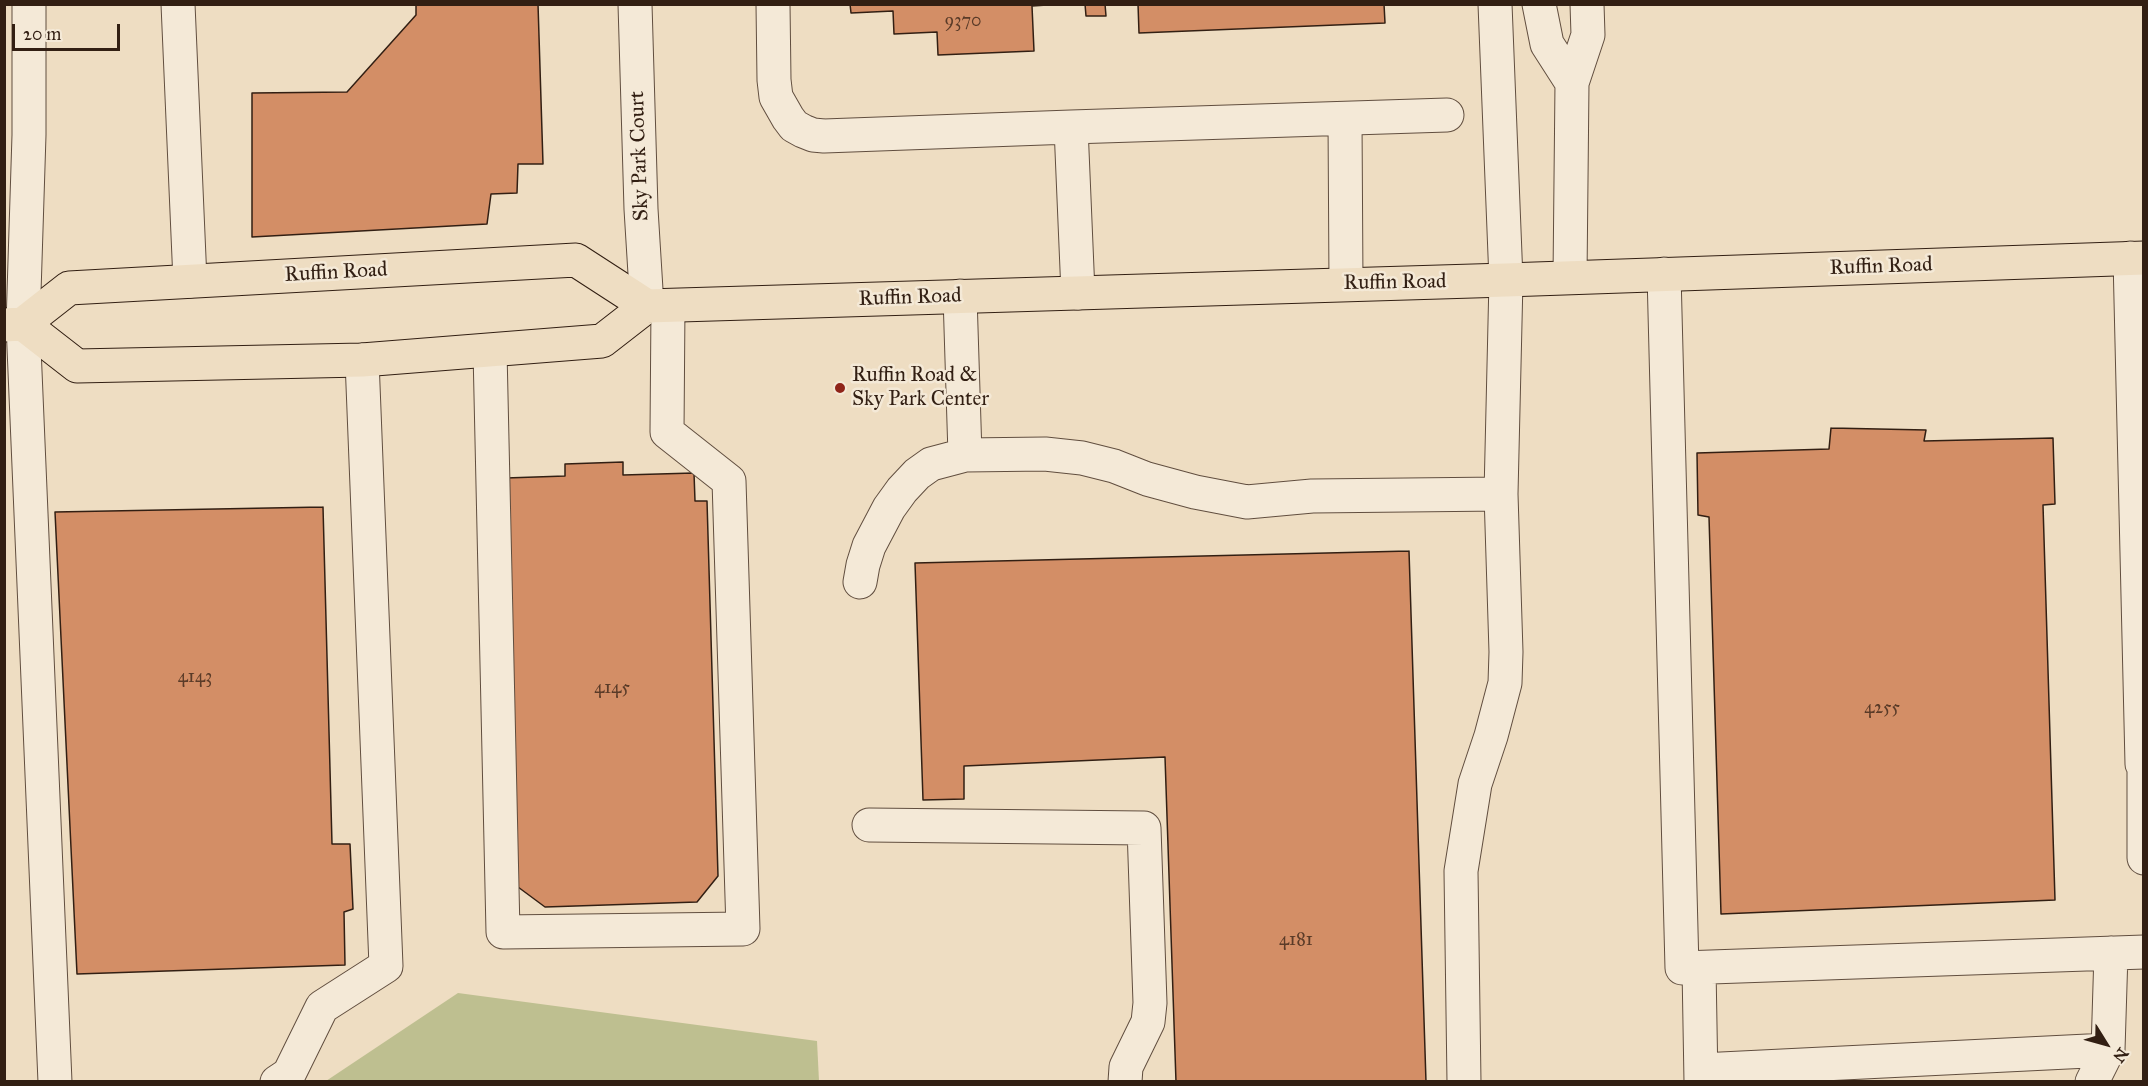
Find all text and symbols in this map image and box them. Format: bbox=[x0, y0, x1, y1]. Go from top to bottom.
house number: 9370 bbox=[945, 11, 981, 33]
scale bar bbox=[15, 12, 123, 50]
text: 20 m bbox=[23, 23, 61, 45]
street label: Sky Park Court bbox=[625, 90, 655, 222]
street label: Ruffin Road bbox=[1829, 253, 1933, 281]
street label: Ruffin Road bbox=[284, 258, 388, 288]
street label: Ruffin Road bbox=[1343, 270, 1447, 296]
street label: Ruffin Road bbox=[858, 284, 962, 312]
place label: Ruffin Road & Sky Park Center bbox=[852, 363, 989, 413]
marker: Ruffin Road & Sky Park Center bbox=[833, 381, 847, 395]
house number: 4143 bbox=[178, 667, 212, 689]
house number: 4145 bbox=[594, 678, 630, 700]
house number: 4255 bbox=[1864, 698, 1900, 720]
house number: 4181 bbox=[1279, 930, 1313, 952]
north arrow bbox=[2076, 1014, 2136, 1074]
text: N bbox=[2109, 1044, 2132, 1066]

